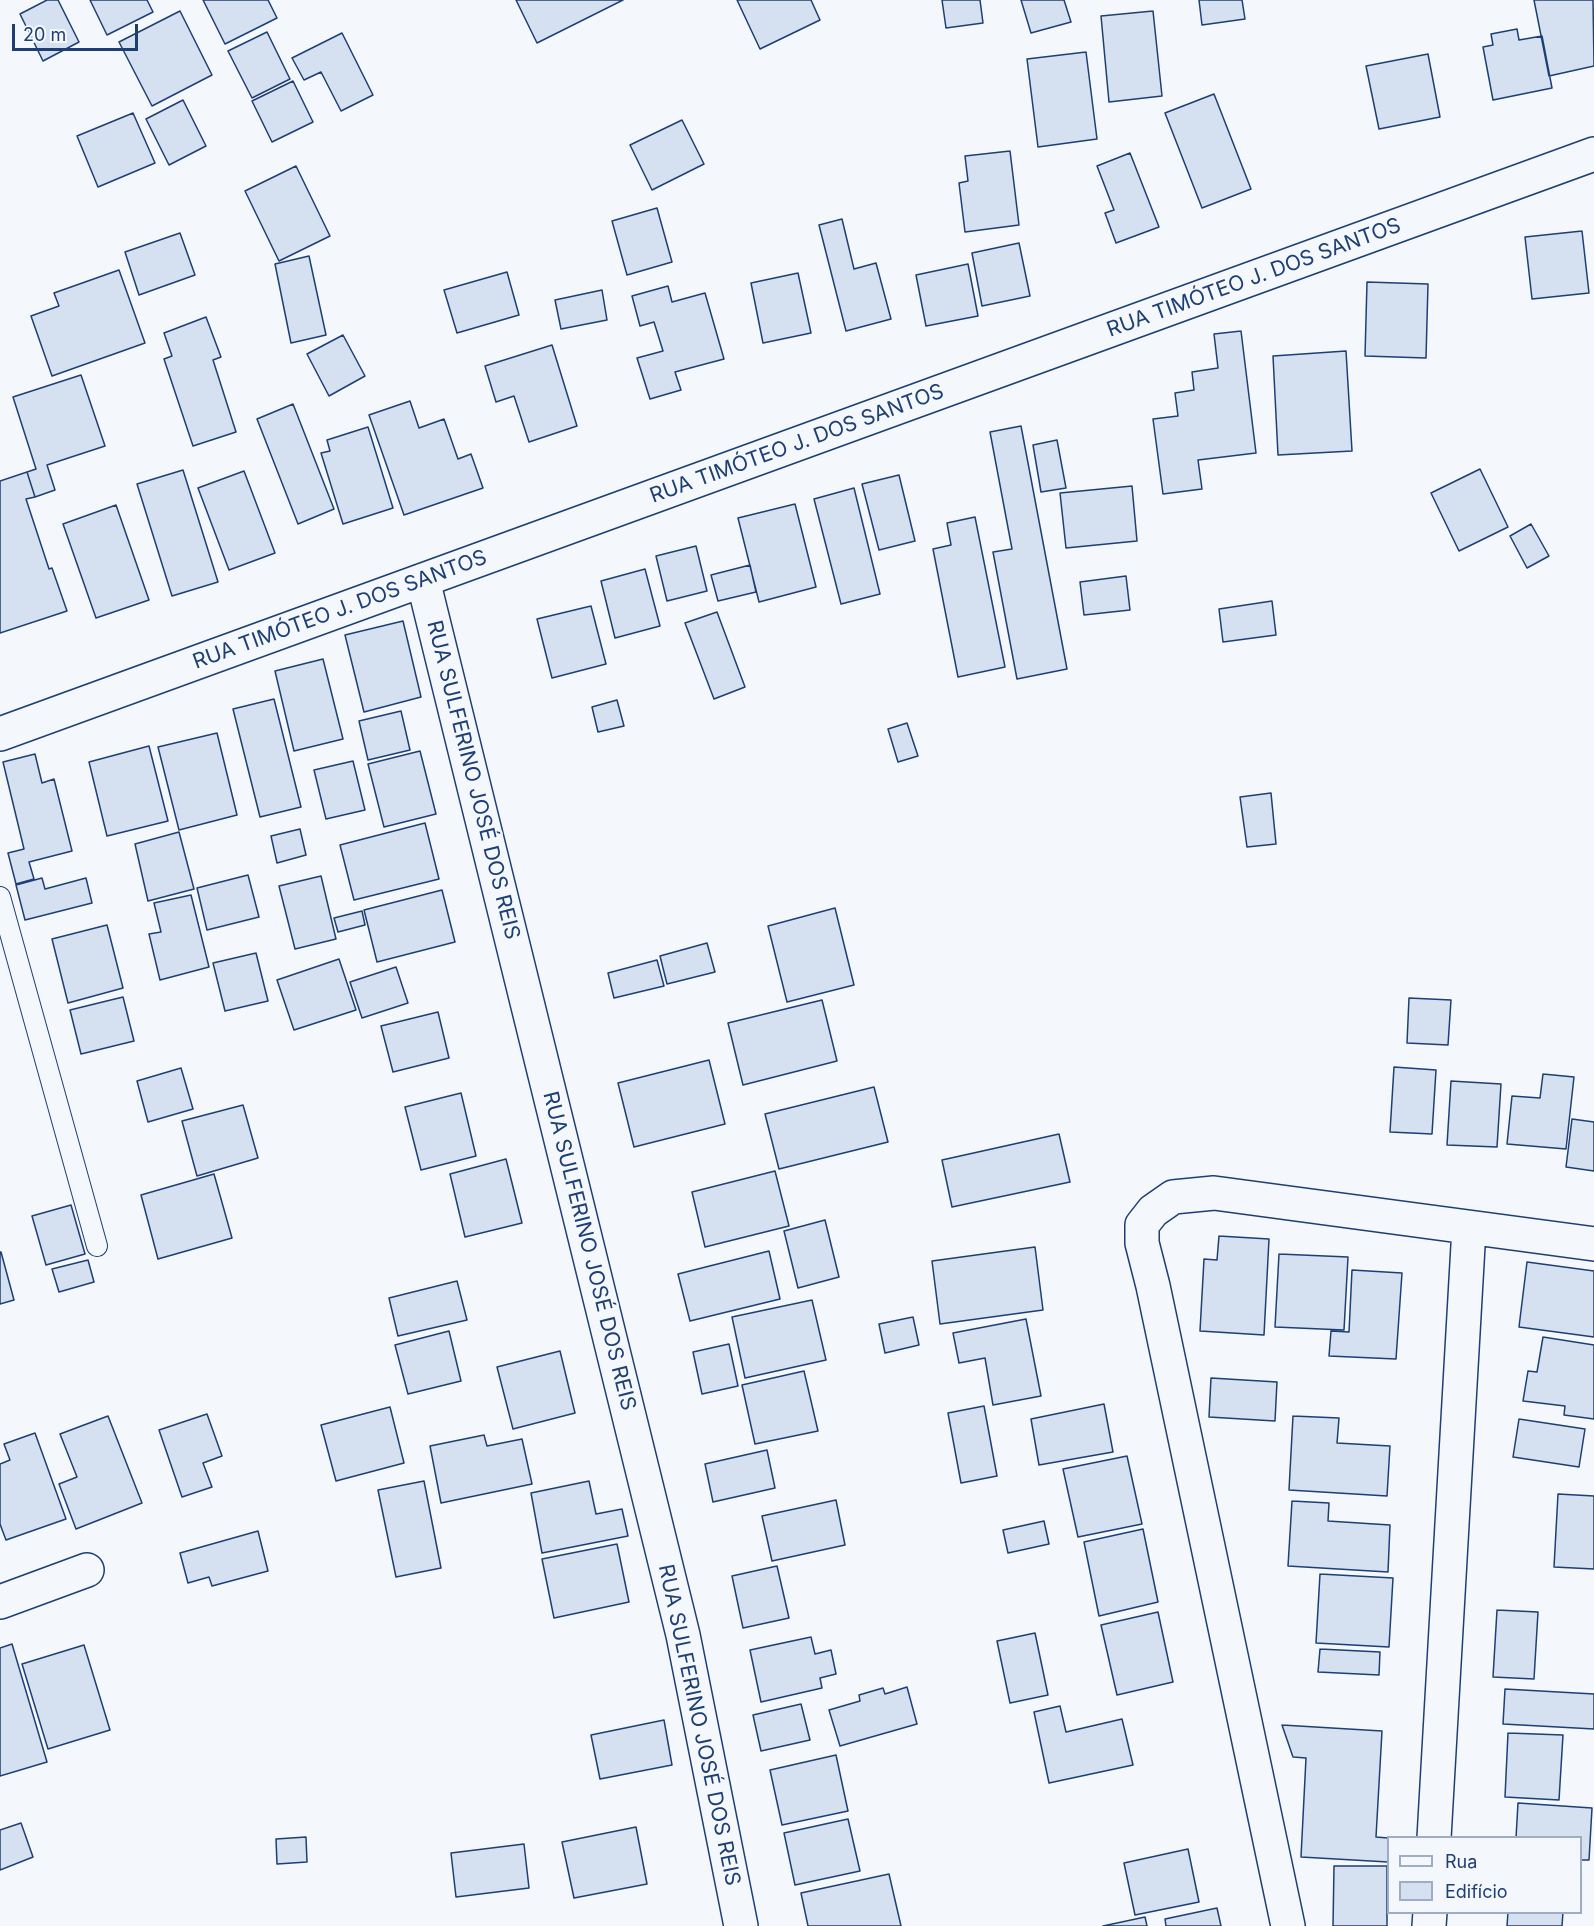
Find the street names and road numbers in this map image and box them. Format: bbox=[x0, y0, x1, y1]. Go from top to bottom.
street label: RUA TIMÓTEO J. DOS SANTOS bbox=[1104, 213, 1404, 343]
street label: RUA TIMÓTEO J. DOS SANTOS bbox=[647, 379, 947, 509]
street label: RUA TIMÓTEO J. DOS SANTOS bbox=[190, 545, 490, 675]
street label: RUA SULFERINO JOSÉ DOS REIS bbox=[421, 618, 525, 942]
street label: RUA SULFERINO JOSÉ DOS REIS bbox=[537, 1089, 641, 1413]
street label: RUA SULFERINO JOSÉ DOS REIS bbox=[653, 1562, 745, 1888]

